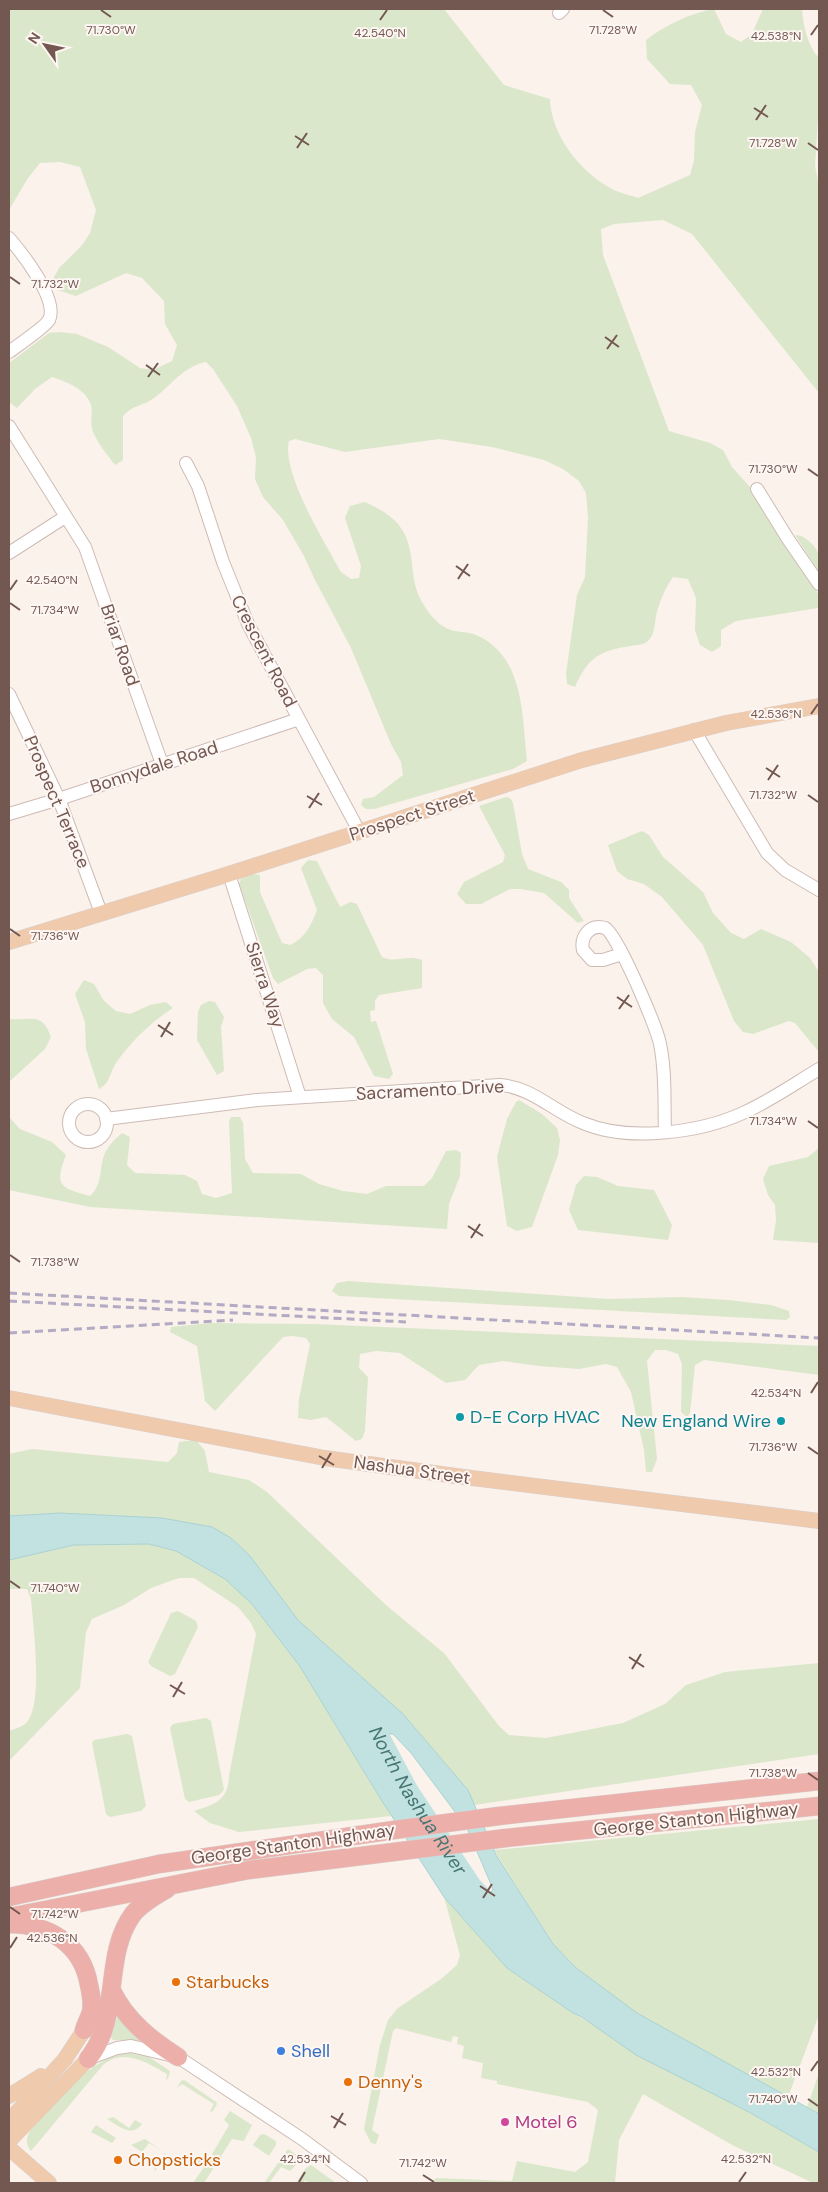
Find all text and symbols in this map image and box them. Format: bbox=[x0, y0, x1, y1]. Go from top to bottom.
north arrow bbox=[20, 20, 70, 70]
text: 71.730°W bbox=[86, 22, 136, 38]
text: 71.728°W bbox=[589, 22, 637, 38]
text: 42.540°N bbox=[354, 25, 406, 41]
text: 42.538°N bbox=[751, 28, 801, 44]
text: N bbox=[24, 29, 44, 47]
text: 71.728°W bbox=[749, 135, 797, 151]
text: 71.732°W bbox=[31, 276, 79, 292]
text: 71.730°W bbox=[748, 461, 798, 477]
text: 42.540°N bbox=[26, 572, 78, 588]
street label: Crescent Road bbox=[225, 591, 303, 711]
street label: Briar Road bbox=[95, 601, 145, 689]
text: 71.734°W bbox=[31, 602, 80, 618]
text: 42.536°N bbox=[751, 706, 801, 722]
street label: Prospect Terrace bbox=[18, 732, 96, 872]
street label: Bonnydale Road bbox=[87, 735, 221, 799]
street label: Prospect Street bbox=[346, 783, 478, 847]
text: 71.732°W bbox=[749, 787, 797, 803]
text: 71.736°W bbox=[31, 928, 80, 944]
street label: Sierra Way bbox=[240, 939, 290, 1031]
street label: Sacramento Drive bbox=[355, 1074, 505, 1106]
text: 71.734°W bbox=[749, 1113, 798, 1129]
text: 71.738°W bbox=[31, 1254, 80, 1270]
text: 42.534°N bbox=[751, 1385, 801, 1401]
place label: D-E Corp HVAC bbox=[470, 1405, 600, 1429]
place label: New England Wire bbox=[621, 1409, 771, 1433]
marker: D-E Corp HVAC bbox=[454, 1411, 466, 1423]
marker: New England Wire bbox=[775, 1415, 787, 1427]
text: 71.736°W bbox=[749, 1439, 798, 1455]
street label: Nashua Street bbox=[352, 1450, 472, 1490]
text: 71.740°W bbox=[30, 1580, 80, 1596]
water label: North Nashua River bbox=[363, 1722, 473, 1880]
text: 71.738°W bbox=[749, 1765, 798, 1781]
street label: George Stanton Highway bbox=[592, 1796, 800, 1842]
street label: George Stanton Highway bbox=[189, 1818, 397, 1870]
text: 71.742°W bbox=[31, 1906, 79, 1922]
text: 42.536°N bbox=[27, 1930, 77, 1946]
place label: Starbucks bbox=[186, 1970, 269, 1994]
marker: Starbucks bbox=[170, 1976, 182, 1988]
place label: Shell bbox=[291, 2039, 330, 2063]
marker: Shell bbox=[275, 2045, 287, 2057]
text: 42.532°N bbox=[751, 2064, 801, 2080]
place label: Denny's bbox=[358, 2070, 423, 2094]
marker: Denny's bbox=[342, 2076, 354, 2088]
text: 71.740°W bbox=[748, 2091, 798, 2107]
place label: Motel 6 bbox=[515, 2110, 578, 2134]
marker: Motel 6 bbox=[499, 2116, 511, 2128]
place label: Chopsticks bbox=[128, 2148, 221, 2172]
text: 42.534°N bbox=[280, 2151, 330, 2167]
text: 42.532°N bbox=[721, 2151, 771, 2167]
marker: Chopsticks bbox=[112, 2154, 124, 2166]
text: 71.742°W bbox=[399, 2155, 447, 2171]

